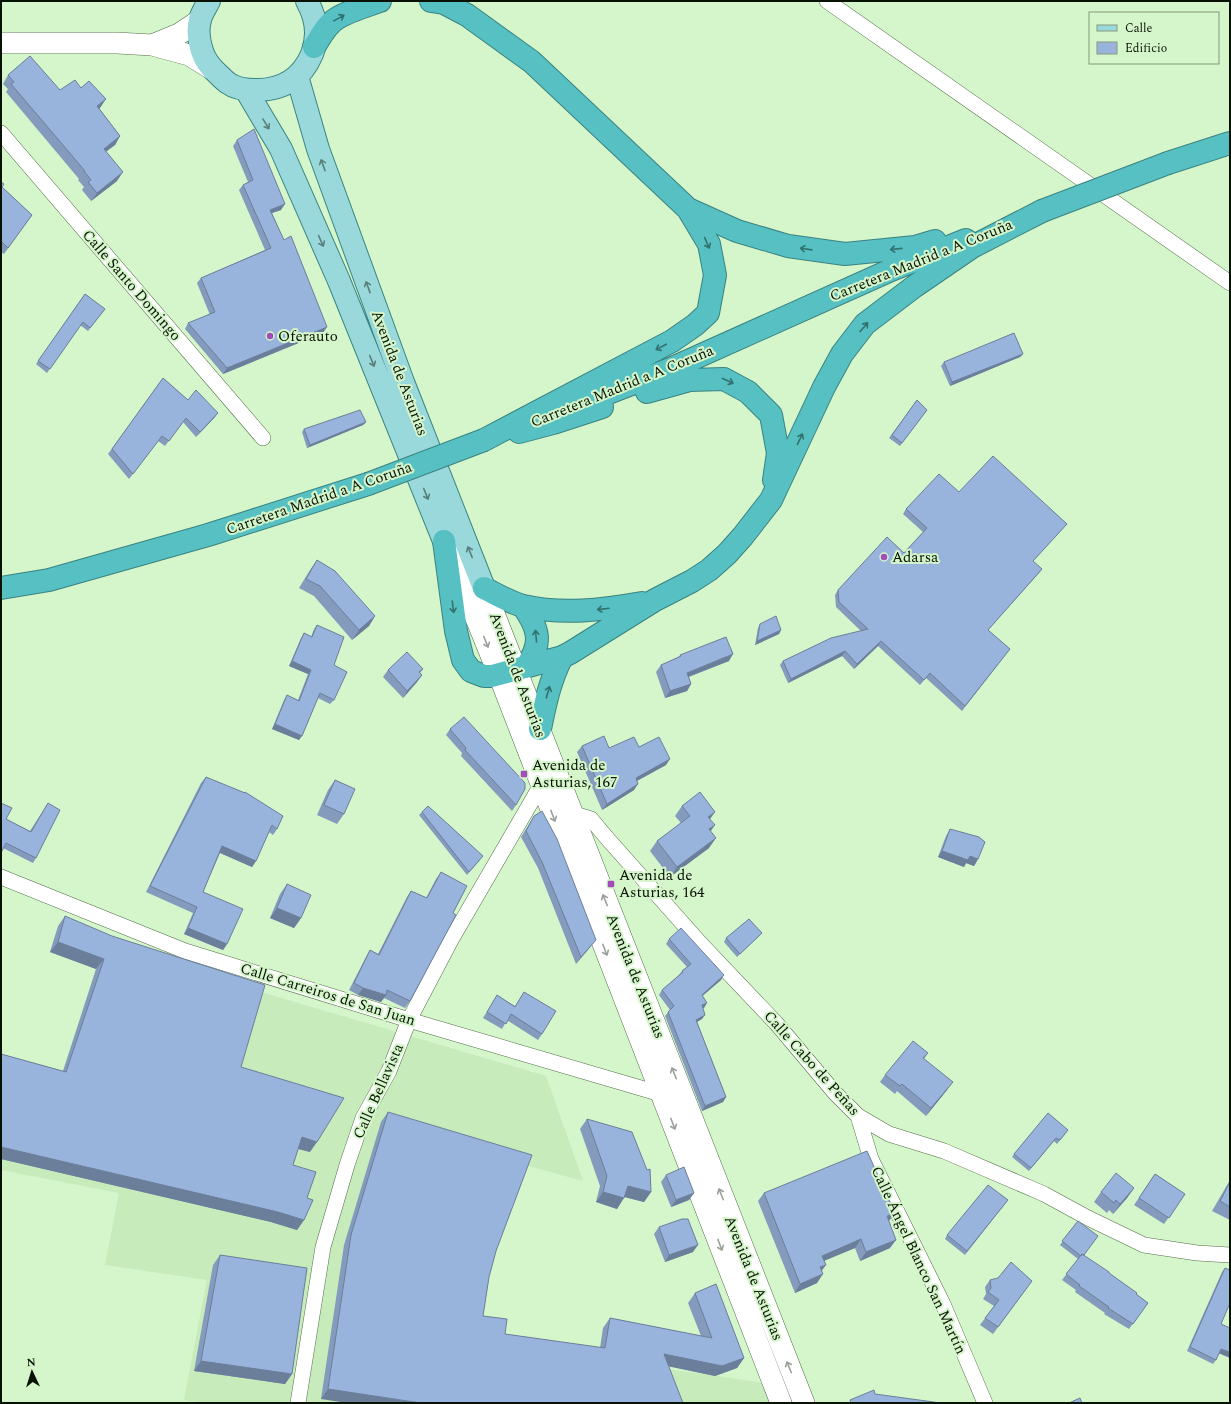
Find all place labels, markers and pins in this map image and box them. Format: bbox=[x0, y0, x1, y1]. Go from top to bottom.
place label: Oferauto bbox=[278, 325, 338, 348]
marker: Oferauto bbox=[265, 331, 275, 341]
place label: Adarsa bbox=[892, 546, 939, 569]
marker: Adarsa bbox=[879, 552, 889, 562]
place label: Avenida de Asturias, 167 bbox=[532, 754, 617, 794]
marker: Avenida de Asturias, 167 bbox=[519, 769, 529, 779]
place label: Avenida de Asturias, 164 bbox=[619, 864, 705, 904]
marker: Avenida de Asturias, 164 bbox=[606, 879, 616, 889]

